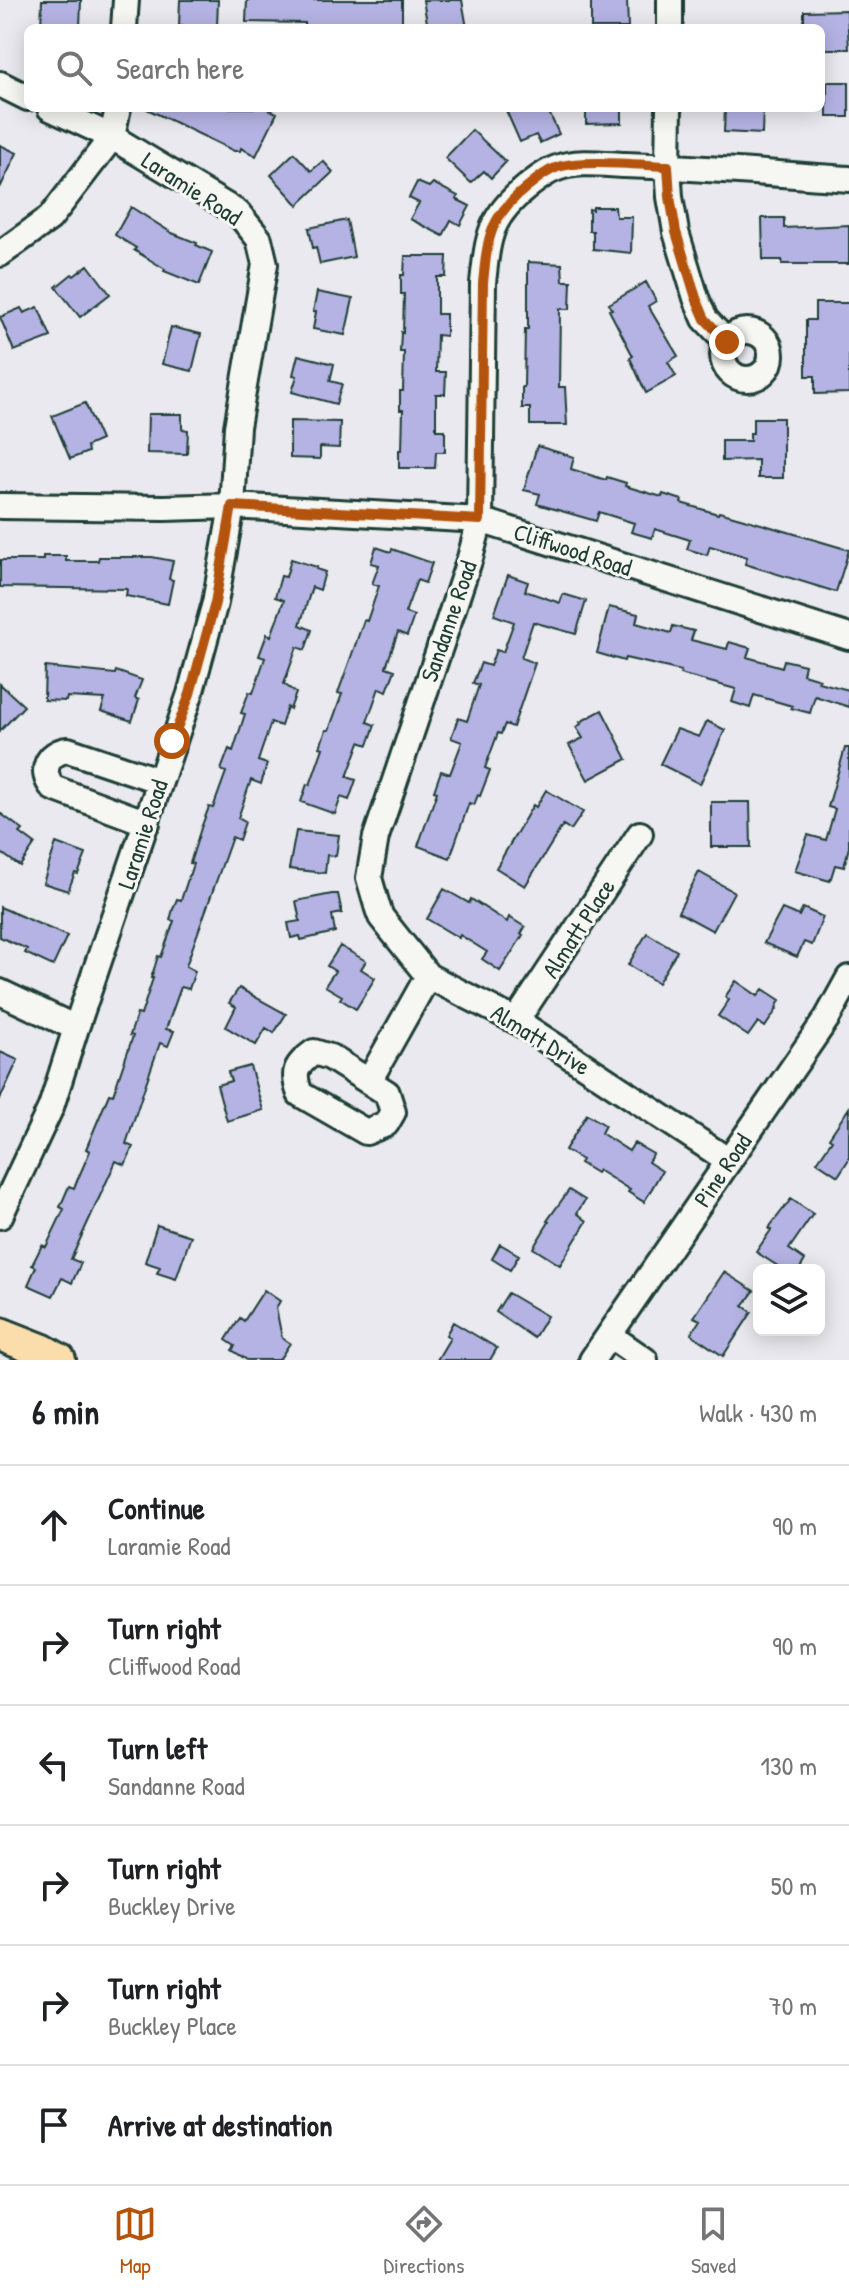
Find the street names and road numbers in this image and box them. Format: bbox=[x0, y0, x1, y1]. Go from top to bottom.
street label: Laramie Road bbox=[136, 144, 248, 232]
street label: Cliffwood Road bbox=[510, 515, 636, 583]
street label: Sandanne Road bbox=[412, 556, 484, 686]
street label: Laramie Road bbox=[109, 775, 175, 893]
street label: Almatt Place bbox=[534, 872, 622, 984]
street label: Almatt Drive bbox=[485, 996, 597, 1082]
street label: Pine Road bbox=[686, 1127, 758, 1213]

